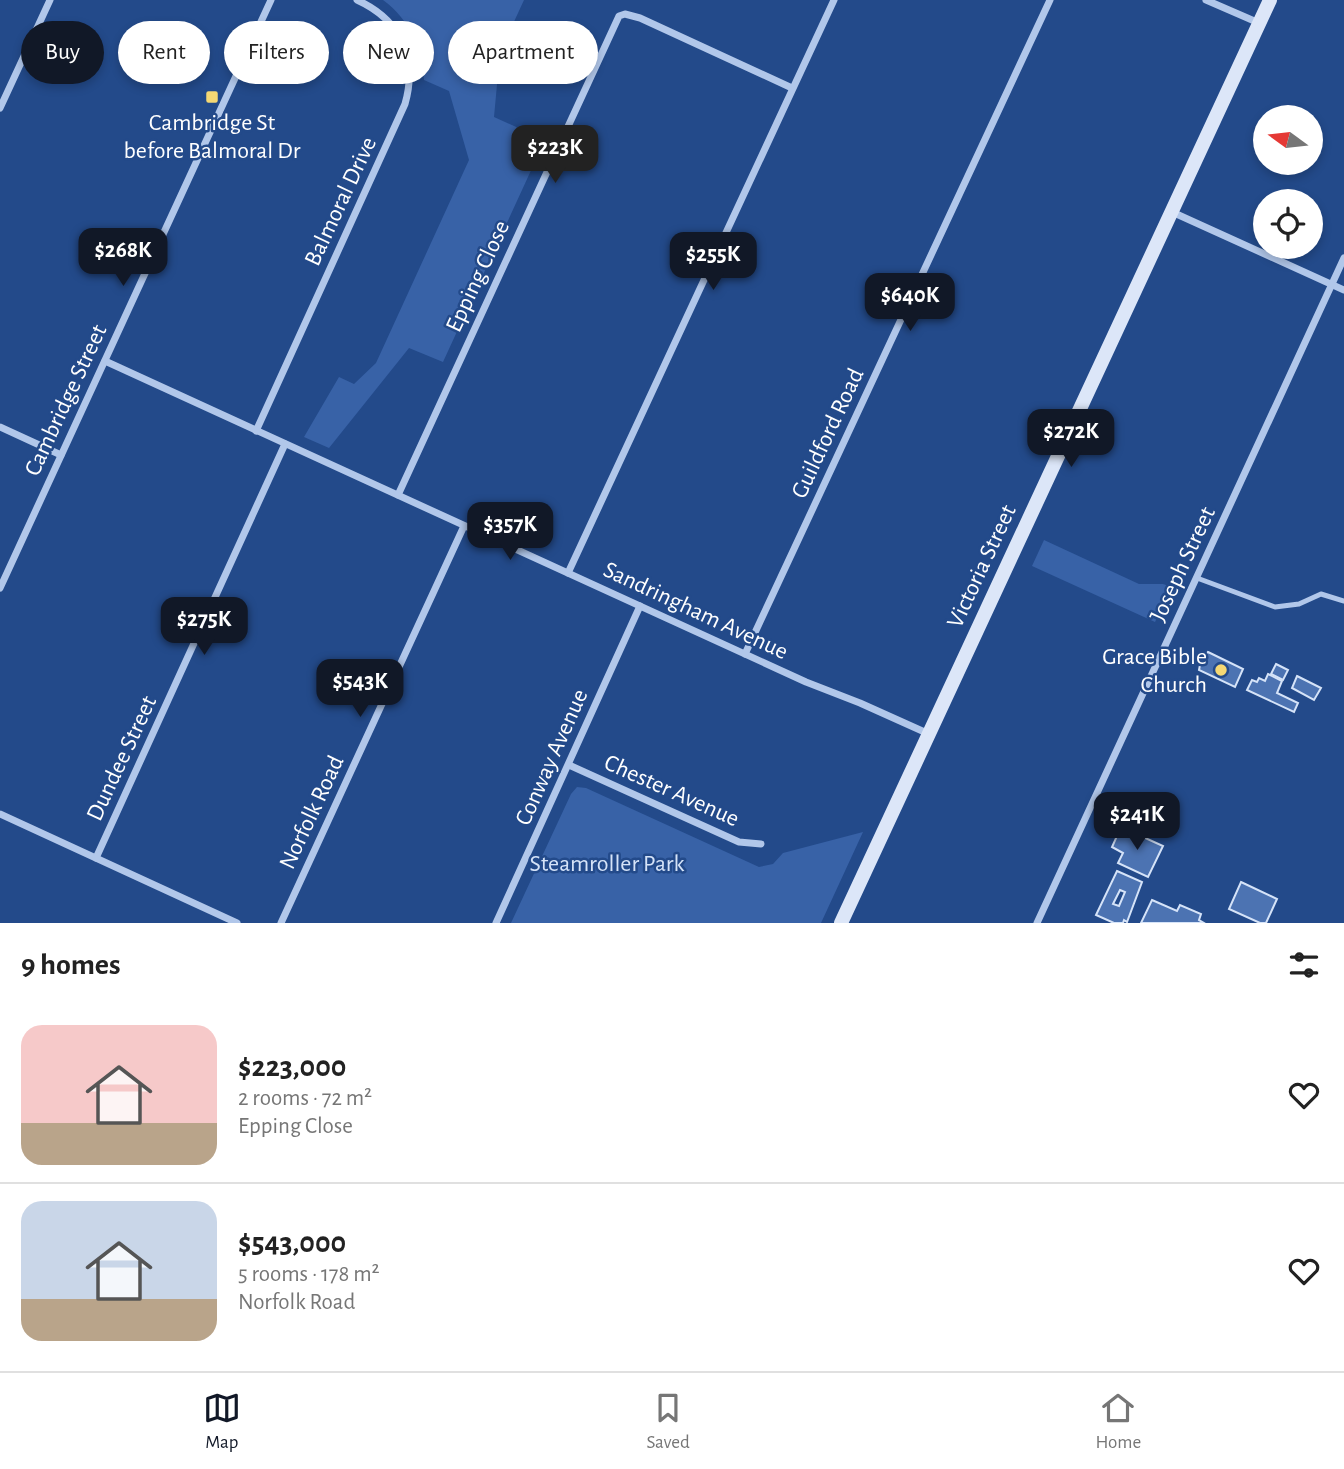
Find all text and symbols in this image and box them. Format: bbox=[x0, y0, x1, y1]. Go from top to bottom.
chip: Buy bbox=[21, 21, 104, 84]
chip: Rent bbox=[118, 21, 210, 84]
chip: Filters bbox=[224, 21, 329, 84]
chip: New bbox=[343, 21, 434, 84]
chip: Apartment bbox=[448, 21, 598, 84]
marker: Cambridge St before Balmoral Dr bbox=[204, 89, 220, 105]
north arrow bbox=[1253, 105, 1323, 175]
map controls bbox=[1253, 105, 1323, 259]
place label: Cambridge St before Balmoral Dr bbox=[124, 111, 301, 163]
pin: $223K bbox=[506, 125, 604, 185]
street label: Balmoral Drive bbox=[301, 133, 381, 270]
text: $223K bbox=[527, 136, 583, 159]
button: locate bbox=[1253, 189, 1323, 259]
street label: Epping Close bbox=[442, 217, 514, 336]
pin: $268K bbox=[74, 229, 172, 288]
pin: $255K bbox=[664, 232, 762, 292]
text: $268K bbox=[94, 239, 152, 262]
text: $255K bbox=[686, 243, 740, 266]
pin: $640K bbox=[861, 274, 959, 333]
text: $640K bbox=[881, 284, 939, 307]
street label: Cambridge Street bbox=[20, 321, 112, 480]
street label: Guildford Road bbox=[787, 365, 868, 502]
pin: $272K bbox=[1022, 410, 1120, 469]
text: $272K bbox=[1043, 420, 1099, 443]
street label: Victoria Street bbox=[943, 501, 1021, 632]
pin: $357K bbox=[461, 503, 559, 562]
street label: Joseph Street bbox=[1146, 503, 1220, 626]
text: $357K bbox=[483, 513, 537, 536]
street label: Sandringham Avenue bbox=[600, 558, 792, 664]
pin: $275K bbox=[155, 598, 253, 657]
text: $275K bbox=[177, 608, 231, 631]
place label: Grace Bible Church bbox=[1102, 645, 1207, 697]
pin: $543K bbox=[311, 660, 409, 719]
marker: Grace Bible Church bbox=[1213, 662, 1229, 678]
text: $543K bbox=[332, 670, 388, 693]
street label: Conway Avenue bbox=[511, 686, 593, 829]
street label: Dundee Street bbox=[83, 692, 161, 825]
street label: Chester Avenue bbox=[600, 750, 743, 831]
street label: Norfolk Road bbox=[275, 752, 349, 873]
pin: $241K bbox=[1088, 792, 1186, 852]
text: $241K bbox=[1110, 803, 1164, 826]
park label: Steamroller Park bbox=[529, 852, 685, 876]
icon: filters bbox=[1285, 946, 1323, 984]
text: 9 homes bbox=[21, 950, 121, 980]
text: $223,000 bbox=[238, 1052, 346, 1082]
icon: home bbox=[77, 1053, 161, 1137]
icon: heart bbox=[1285, 1076, 1323, 1114]
text: 2 rooms · 72 m² bbox=[238, 1087, 372, 1110]
text: Epping Close bbox=[238, 1115, 353, 1138]
text: $543,000 bbox=[238, 1228, 346, 1258]
icon: home bbox=[77, 1229, 161, 1313]
icon: heart bbox=[1285, 1252, 1323, 1290]
text: 5 rooms · 178 m² bbox=[238, 1263, 380, 1286]
text: Norfolk Road bbox=[238, 1291, 355, 1314]
tab: Map bbox=[203, 1389, 241, 1454]
tab: Saved bbox=[646, 1389, 690, 1454]
tab: Home bbox=[1095, 1389, 1141, 1454]

